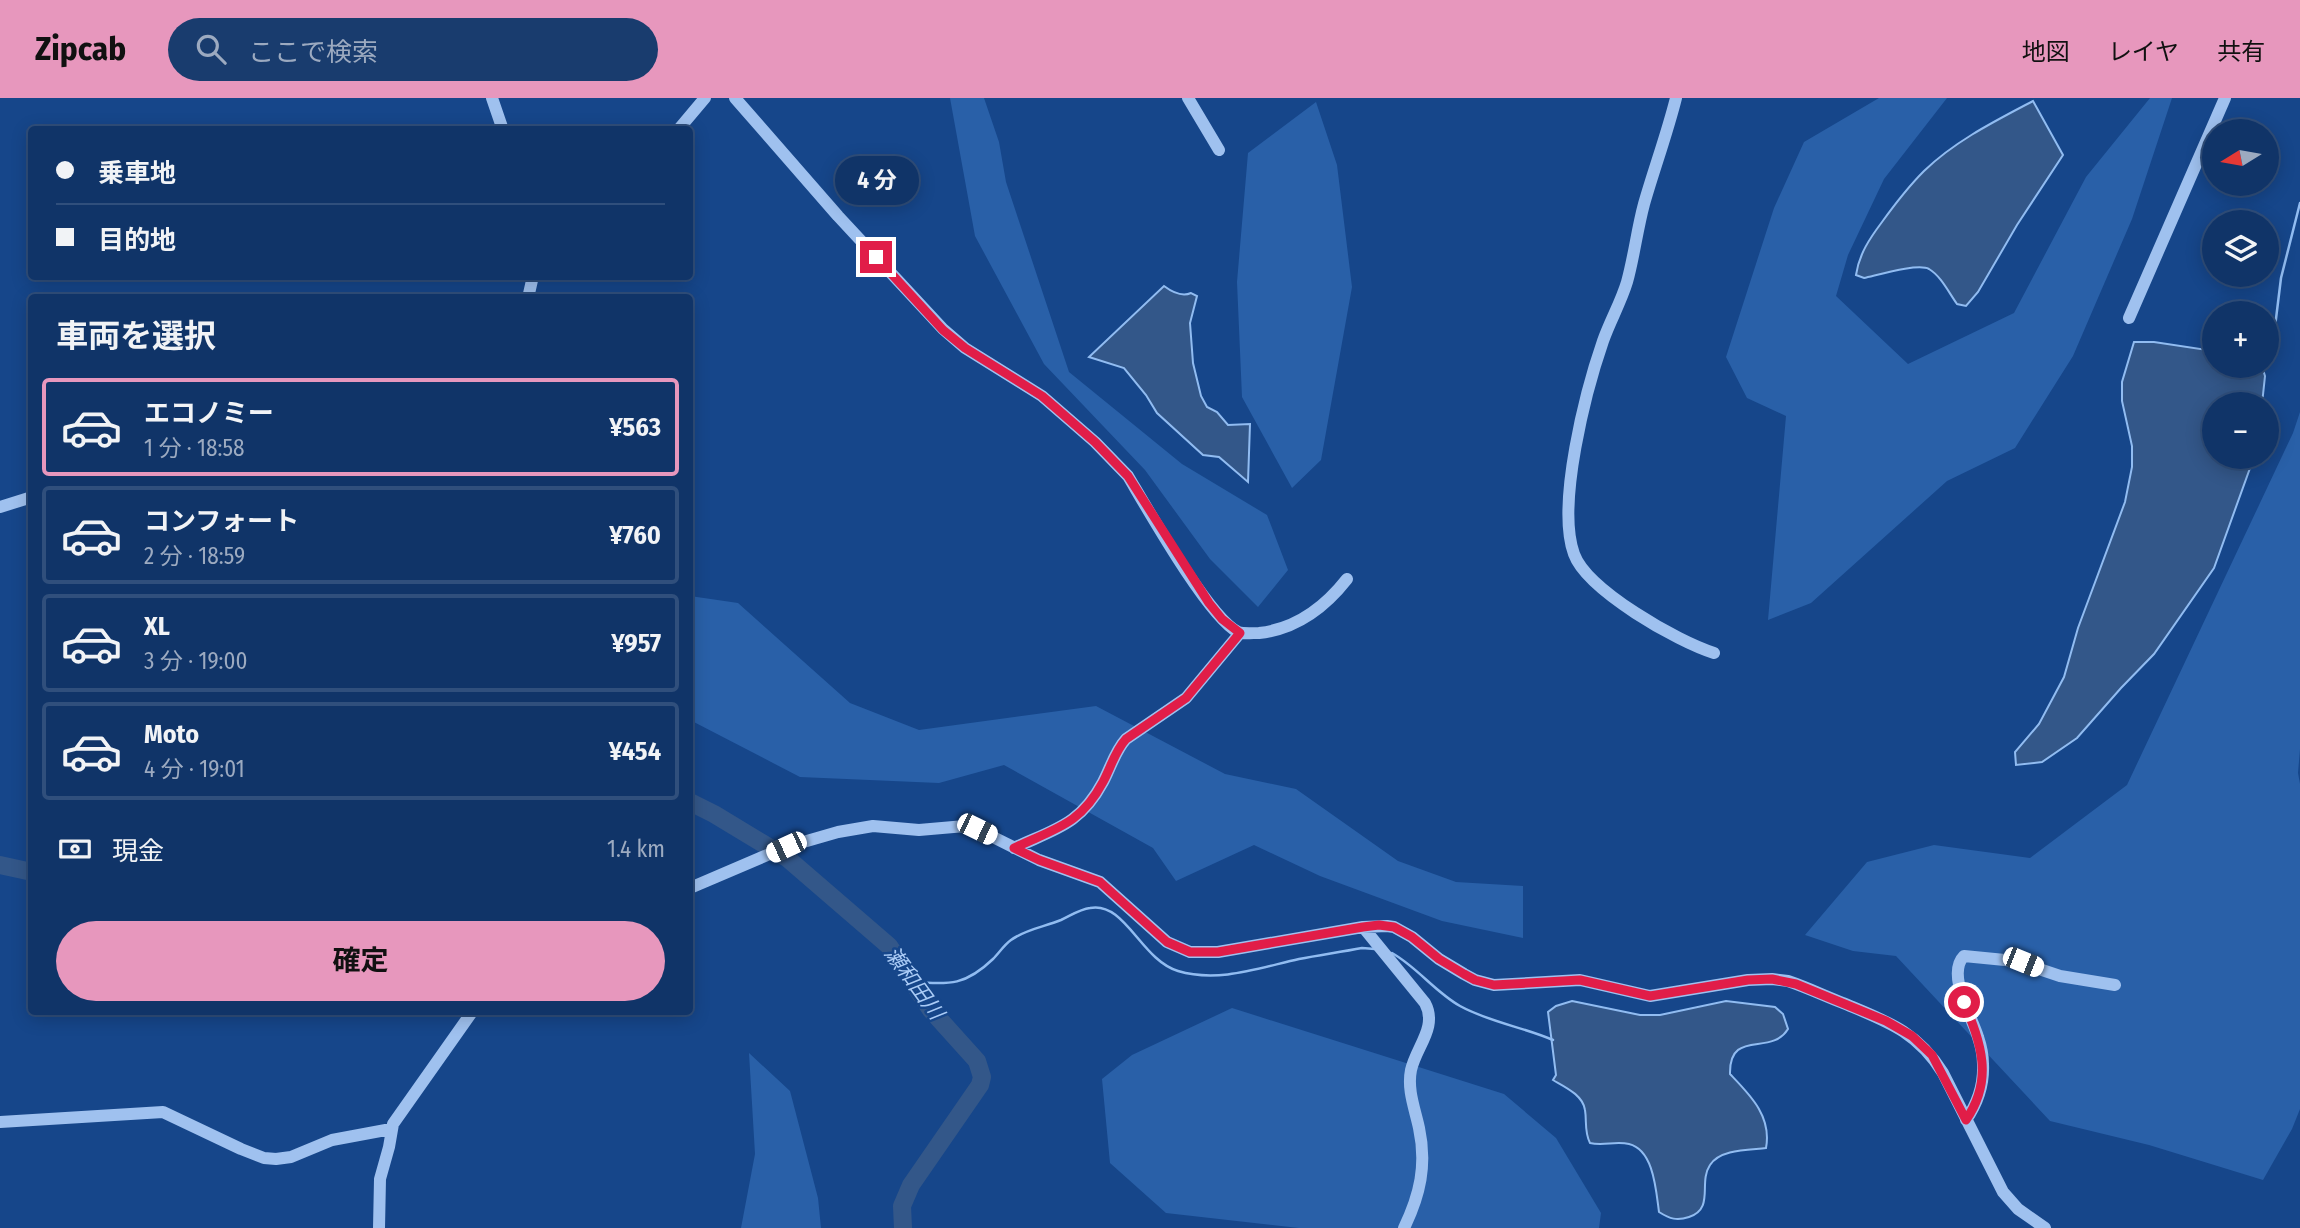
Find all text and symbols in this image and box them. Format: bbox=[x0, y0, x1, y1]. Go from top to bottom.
search box bbox=[168, 18, 658, 81]
text: Zipcab bbox=[35, 29, 126, 69]
icon: search bbox=[192, 30, 230, 68]
text: ここで検索 bbox=[248, 37, 378, 68]
text: 地図 bbox=[2022, 38, 2070, 66]
text: レイヤ bbox=[2108, 38, 2179, 66]
text: 共有 bbox=[2217, 38, 2265, 66]
north arrow bbox=[2202, 119, 2278, 196]
map controls bbox=[2202, 119, 2279, 469]
callout: 4 分 bbox=[834, 156, 918, 204]
text: 乗車地 bbox=[98, 158, 176, 189]
text: 4 分 bbox=[857, 166, 897, 194]
button: layers bbox=[2202, 210, 2279, 287]
text: 目的地 bbox=[98, 225, 176, 256]
route end bbox=[860, 241, 892, 273]
button: + bbox=[2202, 301, 2279, 378]
text: 車両を選択 bbox=[56, 317, 216, 355]
button: − bbox=[2202, 392, 2279, 469]
icon: car bbox=[60, 396, 123, 459]
text: エコノミー bbox=[144, 398, 274, 429]
text: ¥563 bbox=[609, 412, 661, 443]
text: 1 分 · 18:58 bbox=[144, 434, 245, 462]
icon: car bbox=[60, 504, 123, 567]
text: コンフォート bbox=[144, 506, 299, 537]
text: ¥760 bbox=[609, 520, 661, 551]
text: 2 分 · 18:59 bbox=[144, 542, 245, 570]
text: XL bbox=[144, 611, 170, 642]
icon: car bbox=[60, 612, 123, 675]
text: ¥957 bbox=[611, 628, 661, 659]
text: 3 分 · 19:00 bbox=[144, 647, 247, 675]
text: Moto bbox=[144, 719, 199, 750]
icon: car bbox=[60, 720, 123, 783]
text: ¥454 bbox=[609, 736, 661, 767]
text: 4 分 · 19:01 bbox=[144, 755, 245, 783]
car bbox=[954, 810, 1001, 848]
car bbox=[763, 829, 810, 865]
icon: cash bbox=[56, 830, 94, 868]
text: 1.4 km bbox=[607, 835, 665, 863]
text: 現金 bbox=[112, 836, 164, 867]
button: 確定 bbox=[56, 921, 665, 1001]
water label: 瀬和田川 bbox=[879, 941, 950, 1026]
car bbox=[2000, 944, 2047, 980]
route start bbox=[1948, 986, 1980, 1018]

